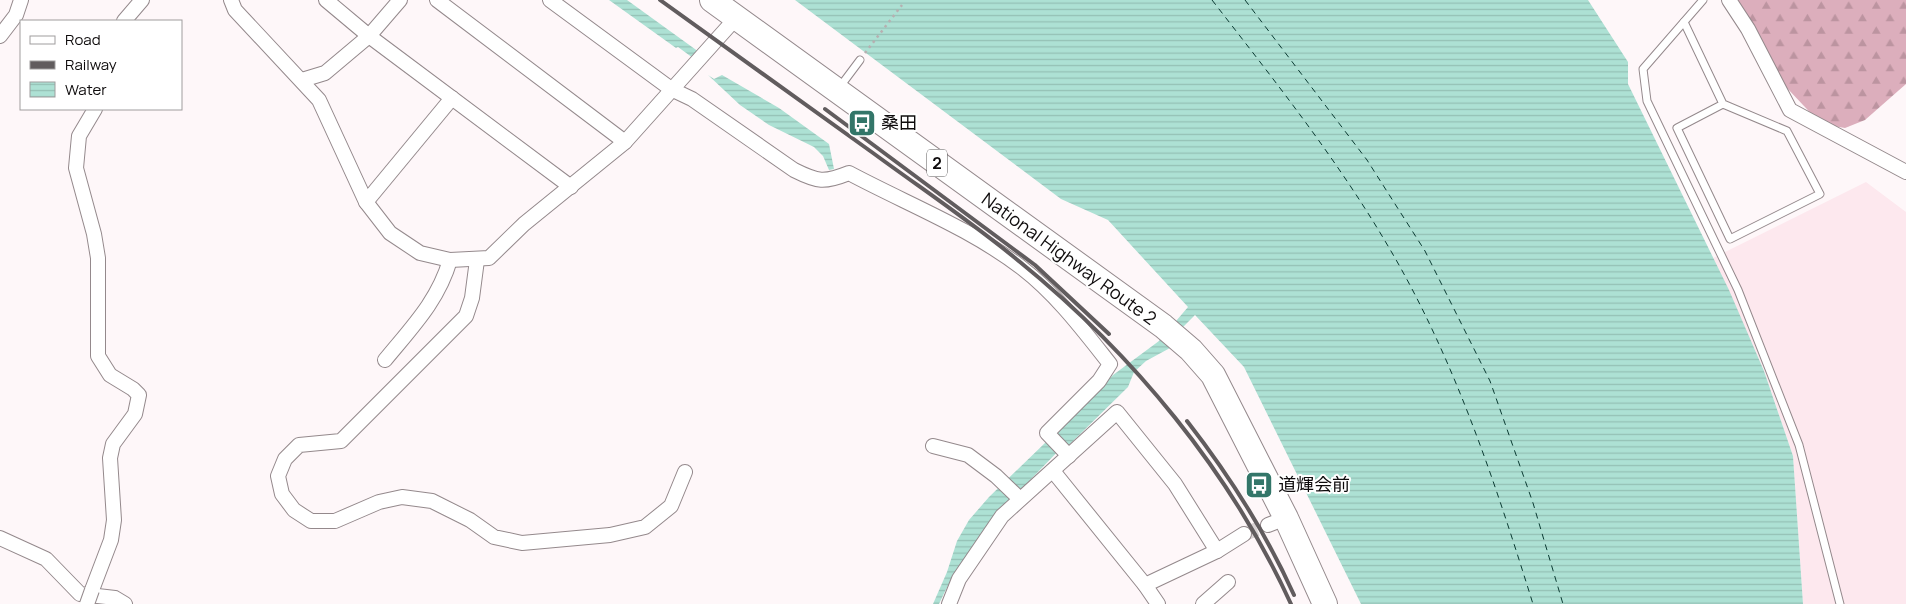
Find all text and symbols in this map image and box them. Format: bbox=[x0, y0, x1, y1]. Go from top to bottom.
legend bbox=[20, 20, 182, 110]
text: Road bbox=[65, 29, 101, 50]
text: Railway bbox=[65, 54, 117, 75]
text: Water bbox=[65, 79, 107, 100]
bus stop icon: 桑田 bbox=[847, 108, 877, 138]
place label: 桑田 bbox=[881, 110, 917, 134]
road number: 2 bbox=[927, 150, 947, 177]
street label: National Highway Route 2 bbox=[977, 187, 1162, 330]
bus stop icon: 道輝会前 bbox=[1244, 470, 1274, 500]
place label: 道輝会前 bbox=[1278, 472, 1350, 496]

